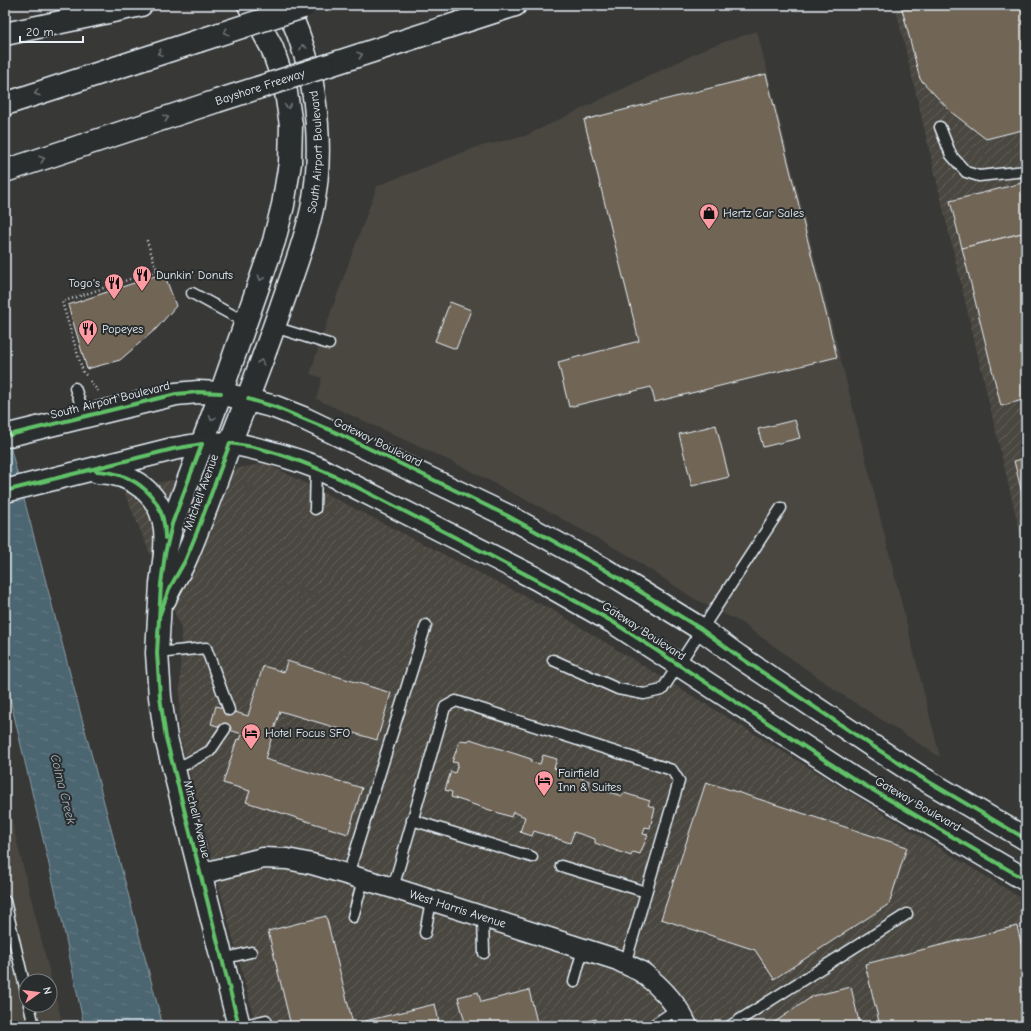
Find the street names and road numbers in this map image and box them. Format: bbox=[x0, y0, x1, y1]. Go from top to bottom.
street label: Bayshore Freeway bbox=[213, 66, 307, 108]
street label: South Airport Boulevard bbox=[304, 90, 325, 215]
street label: South Airport Boulevard bbox=[49, 378, 171, 422]
street label: Gateway Boulevard bbox=[331, 415, 425, 469]
street label: Mitchell Avenue bbox=[181, 452, 221, 532]
street label: Gateway Boulevard bbox=[600, 599, 688, 663]
street label: Gateway Boulevard bbox=[873, 774, 963, 834]
street label: Mitchell Avenue bbox=[181, 779, 213, 859]
street label: West Harris Avenue bbox=[408, 887, 508, 931]

